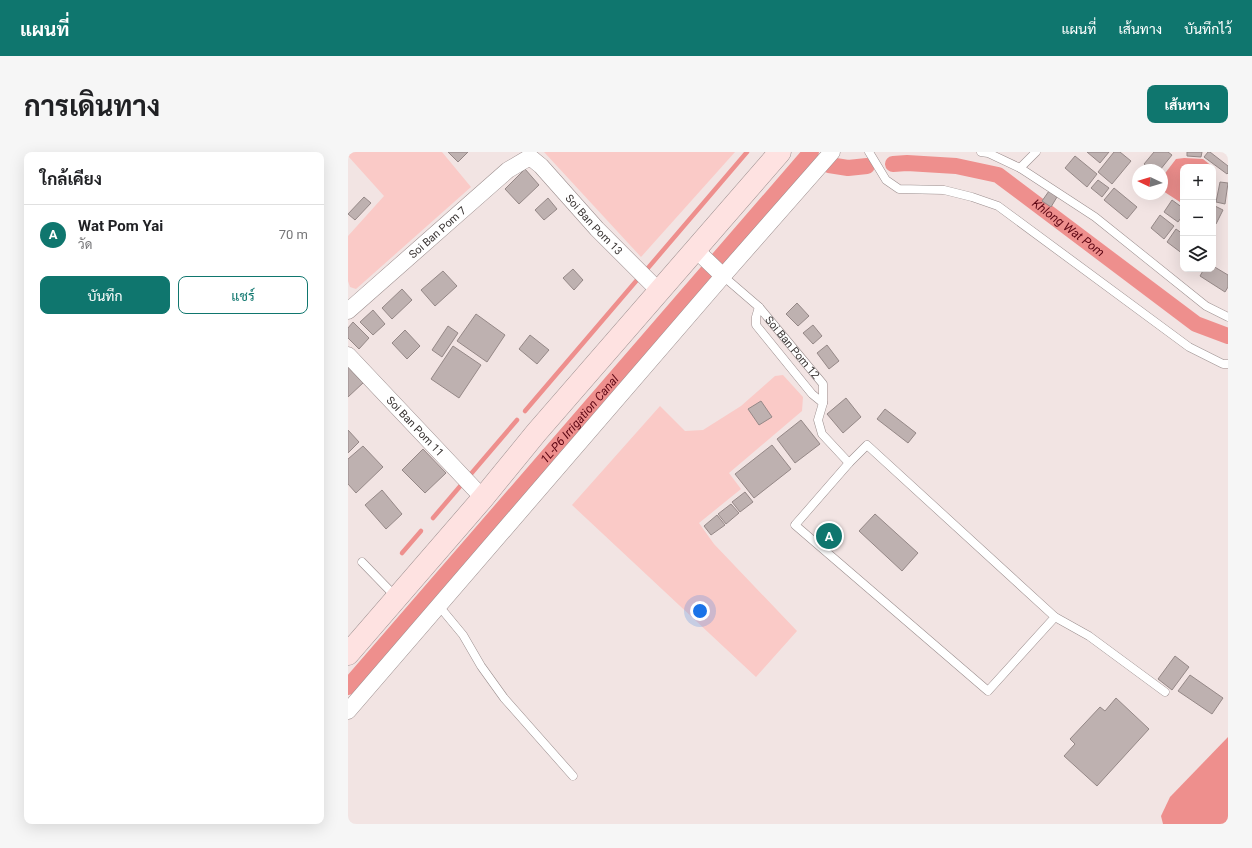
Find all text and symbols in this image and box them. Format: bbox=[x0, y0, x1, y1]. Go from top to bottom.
text: แผนที่ bbox=[20, 18, 69, 41]
text: แผนที่ bbox=[1061, 21, 1096, 37]
text: เส้นทาง bbox=[1118, 21, 1162, 37]
text: บันทึกไว้ bbox=[1184, 21, 1232, 37]
button: เส้นทาง bbox=[1147, 85, 1228, 123]
text: การเดินทาง bbox=[24, 90, 160, 123]
north arrow bbox=[1132, 164, 1168, 200]
map controls bbox=[1180, 164, 1216, 272]
button: + bbox=[1180, 164, 1216, 200]
text: ใกล้เคียง bbox=[40, 169, 102, 189]
street label: Soi Ban Pom 13 bbox=[563, 192, 625, 257]
water label: Khlong Wat Pom bbox=[1029, 196, 1107, 259]
button: − bbox=[1180, 200, 1216, 236]
street label: Soi Ban Pom 7 bbox=[406, 204, 468, 261]
text: Wat Pom Yai bbox=[78, 217, 163, 235]
text: A bbox=[49, 227, 57, 242]
text: 70 m bbox=[279, 227, 308, 242]
button: layers bbox=[1180, 236, 1216, 272]
text: วัด bbox=[78, 237, 92, 252]
button: บันทึก bbox=[40, 276, 170, 314]
button: แชร์ bbox=[178, 276, 308, 314]
street label: Soi Ban Pom 12 bbox=[763, 313, 822, 381]
water label: 1L-P6 Irrigation Canal bbox=[538, 372, 622, 466]
street label: Soi Ban Pom 11 bbox=[384, 394, 447, 459]
pin: A bbox=[816, 521, 842, 551]
your location bbox=[690, 601, 710, 621]

